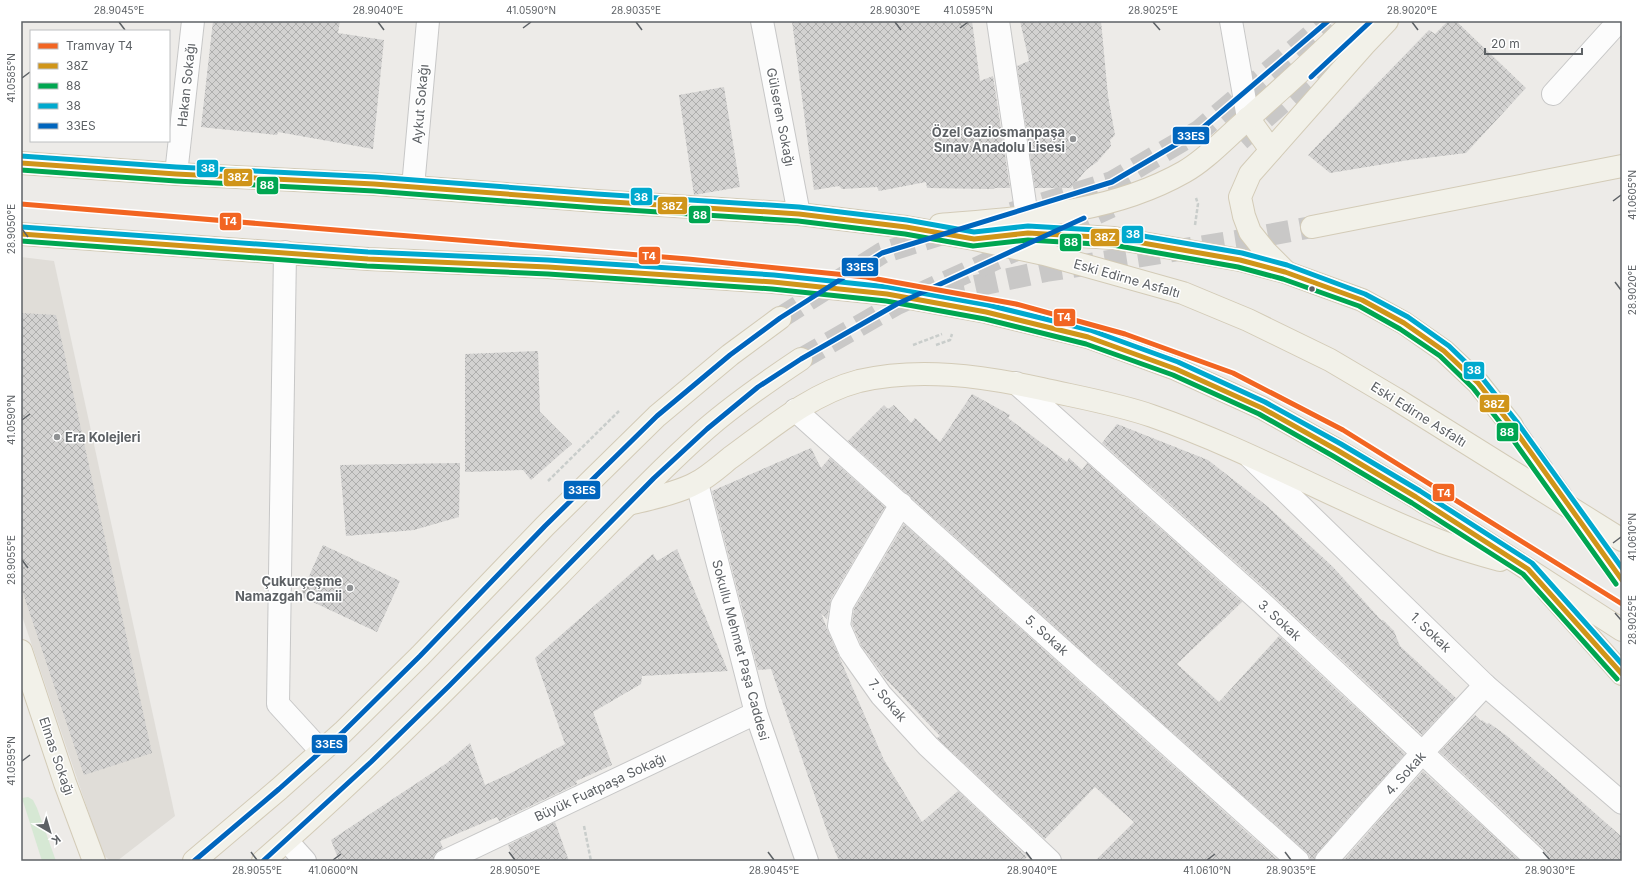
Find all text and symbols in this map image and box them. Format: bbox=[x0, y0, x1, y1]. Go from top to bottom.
text: 28.9045°E bbox=[94, 4, 144, 16]
text: 28.9040°E bbox=[353, 4, 403, 16]
text: 41.0590°N bbox=[506, 4, 556, 16]
text: 28.9035°E bbox=[611, 4, 661, 16]
text: 28.9030°E bbox=[870, 4, 920, 16]
text: 41.0595°N bbox=[943, 4, 993, 16]
text: 28.9025°E bbox=[1128, 4, 1178, 16]
text: 28.9020°E bbox=[1387, 4, 1437, 16]
legend bbox=[30, 30, 170, 142]
scale bar bbox=[1485, 30, 1582, 56]
text: 20 m bbox=[1491, 36, 1520, 51]
text: Tramvay T4 bbox=[66, 38, 133, 53]
street label: Hakan Sokağı bbox=[174, 42, 198, 128]
text: 41.0585°N bbox=[5, 53, 17, 103]
text: 38Z bbox=[66, 58, 88, 73]
street label: Aykut Sokağı bbox=[409, 64, 431, 144]
street label: Gülseren Sokağı bbox=[764, 66, 798, 168]
text: 88 bbox=[66, 78, 81, 93]
text: 38 bbox=[66, 98, 81, 113]
text: 33ES bbox=[66, 118, 96, 133]
place label: Özel Gaziosmanpaşa Sınav Anadolu Lisesi bbox=[932, 124, 1065, 155]
line badge: 33ES bbox=[1172, 126, 1210, 145]
text: 33ES bbox=[1177, 129, 1205, 143]
marker: Özel Gaziosmanpaşa Sınav Anadolu Lisesi bbox=[1068, 134, 1078, 144]
line badge: 38 bbox=[196, 159, 219, 178]
text: 38 bbox=[201, 161, 215, 175]
line badge: 38Z bbox=[223, 168, 253, 187]
text: 38Z bbox=[227, 170, 249, 184]
text: 41.0605°N bbox=[1626, 170, 1638, 220]
line badge: 88 bbox=[256, 176, 279, 195]
text: 88 bbox=[260, 178, 274, 192]
line badge: 38 bbox=[630, 187, 653, 206]
text: 38 bbox=[634, 190, 648, 204]
line badge: 38Z bbox=[657, 196, 688, 215]
text: 38Z bbox=[661, 199, 683, 213]
text: 28.9050°E bbox=[5, 204, 17, 254]
line badge: 88 bbox=[688, 205, 711, 224]
text: 88 bbox=[693, 208, 707, 222]
line badge: T4 bbox=[219, 212, 242, 231]
text: T4 bbox=[223, 214, 237, 228]
line badge: 38 bbox=[1121, 225, 1144, 244]
text: 38 bbox=[1126, 227, 1140, 241]
line badge: 38Z bbox=[1090, 228, 1120, 247]
text: 38Z bbox=[1094, 230, 1116, 244]
line badge: 88 bbox=[1059, 233, 1082, 252]
text: 88 bbox=[1064, 235, 1078, 249]
line badge: T4 bbox=[638, 246, 661, 265]
text: T4 bbox=[642, 249, 656, 263]
street label: Eski Edirne Asfaltı bbox=[1072, 255, 1182, 301]
line badge: 33ES bbox=[841, 257, 879, 277]
text: 33ES bbox=[846, 260, 874, 274]
text: 28.9020°E bbox=[1626, 265, 1638, 315]
unlabelled marker bbox=[1307, 284, 1317, 294]
line badge: T4 bbox=[1053, 308, 1076, 327]
text: T4 bbox=[1057, 310, 1071, 324]
line badge: 38 bbox=[1463, 361, 1485, 380]
text: 38 bbox=[1467, 363, 1481, 377]
street label: Eski Edirne Asfaltı bbox=[1368, 378, 1470, 450]
line badge: 38Z bbox=[1479, 394, 1510, 413]
text: 41.0590°N bbox=[5, 395, 17, 445]
text: 38Z bbox=[1483, 397, 1505, 411]
line badge: 88 bbox=[1496, 422, 1519, 442]
text: 88 bbox=[1500, 425, 1514, 439]
place label: Era Kolejleri bbox=[65, 429, 140, 445]
marker: Era Kolejleri bbox=[52, 432, 62, 442]
line badge: 33ES bbox=[563, 480, 601, 500]
text: 33ES bbox=[568, 483, 596, 497]
line badge: T4 bbox=[1432, 483, 1455, 502]
text: T4 bbox=[1437, 486, 1451, 500]
text: 41.0610°N bbox=[1626, 513, 1638, 561]
text: 28.9055°E bbox=[5, 535, 17, 585]
street label: Sokullu Mehmet Paşa Caddesi bbox=[709, 558, 773, 742]
place label: Çukurçeşme Namazgah Camii bbox=[235, 573, 342, 604]
marker: Çukurçeşme Namazgah Camii bbox=[345, 583, 355, 593]
text: 28.9025°E bbox=[1626, 595, 1638, 645]
street label: 3. Sokak bbox=[1255, 596, 1305, 644]
street label: 1. Sokak bbox=[1407, 609, 1455, 655]
street label: 5. Sokak bbox=[1022, 611, 1072, 659]
street label: 7. Sokak bbox=[866, 675, 910, 725]
street label: Elmas Sokağı bbox=[36, 715, 78, 797]
line badge: 33ES bbox=[311, 734, 348, 754]
text: 41.0595°N bbox=[5, 736, 17, 786]
text: 33ES bbox=[315, 737, 343, 751]
street label: 4. Sokak bbox=[1381, 748, 1429, 798]
street label: Büyük Fuatpaşa Sokağı bbox=[532, 749, 668, 825]
north arrow bbox=[30, 812, 70, 852]
text: K bbox=[49, 832, 64, 848]
text: 28.9055°E bbox=[232, 864, 282, 876]
text: 41.0600°N bbox=[308, 864, 358, 876]
text: 28.9050°E bbox=[490, 864, 540, 876]
text: 28.9045°E bbox=[749, 864, 799, 876]
text: 28.9040°E bbox=[1007, 864, 1057, 876]
text: 41.0610°N bbox=[1183, 864, 1231, 876]
text: 28.9035°E bbox=[1266, 864, 1316, 876]
text: 28.9030°E bbox=[1525, 864, 1575, 876]

